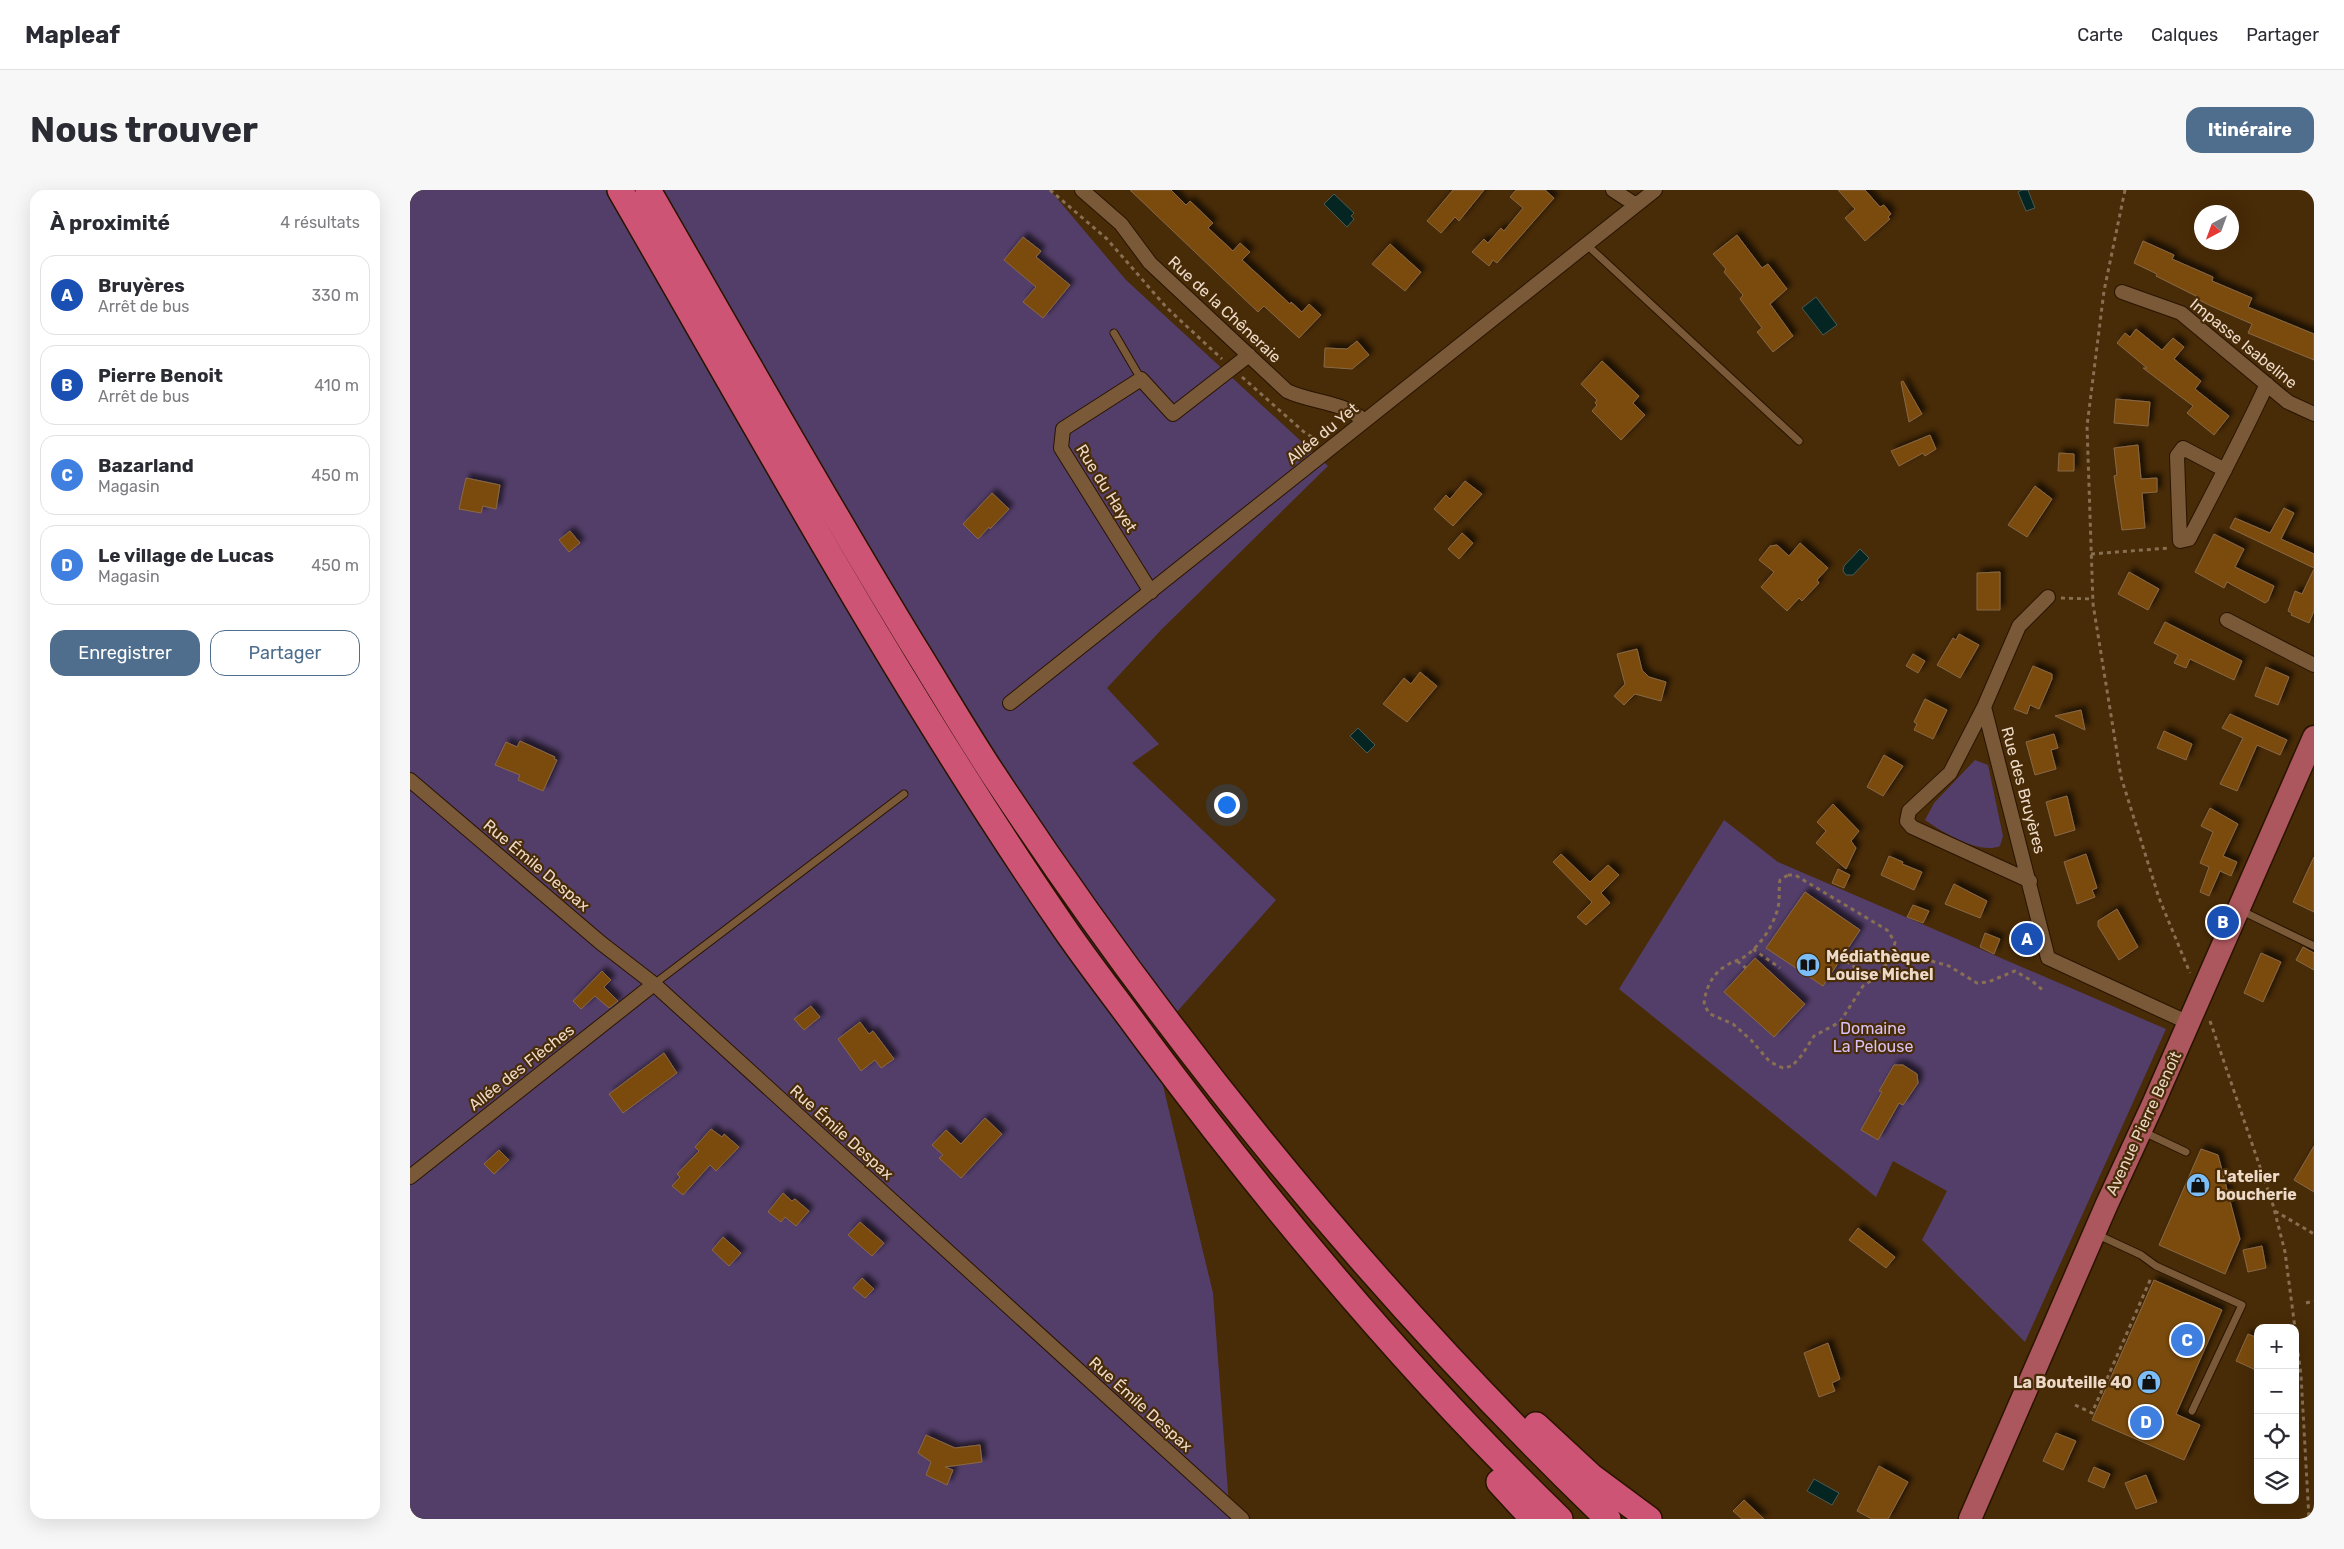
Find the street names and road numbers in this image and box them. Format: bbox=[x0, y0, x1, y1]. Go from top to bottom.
street label: Rue de la Chêneraie bbox=[1164, 252, 1285, 367]
street label: Impasse Isabeline bbox=[2186, 294, 2301, 392]
street label: Allée du Yet bbox=[1282, 399, 1362, 468]
street label: Rue du Hayet bbox=[1072, 441, 1141, 536]
street label: Rue des Bruyères bbox=[1997, 725, 2050, 856]
street label: Rue Émile Despax bbox=[480, 815, 594, 916]
street label: Allée des Flèches bbox=[465, 1020, 578, 1115]
street label: Avenue Pierre Benoît bbox=[2102, 1048, 2185, 1198]
street label: Rue Émile Despax bbox=[786, 1081, 898, 1184]
street label: Rue Émile Despax bbox=[1085, 1353, 1197, 1456]

